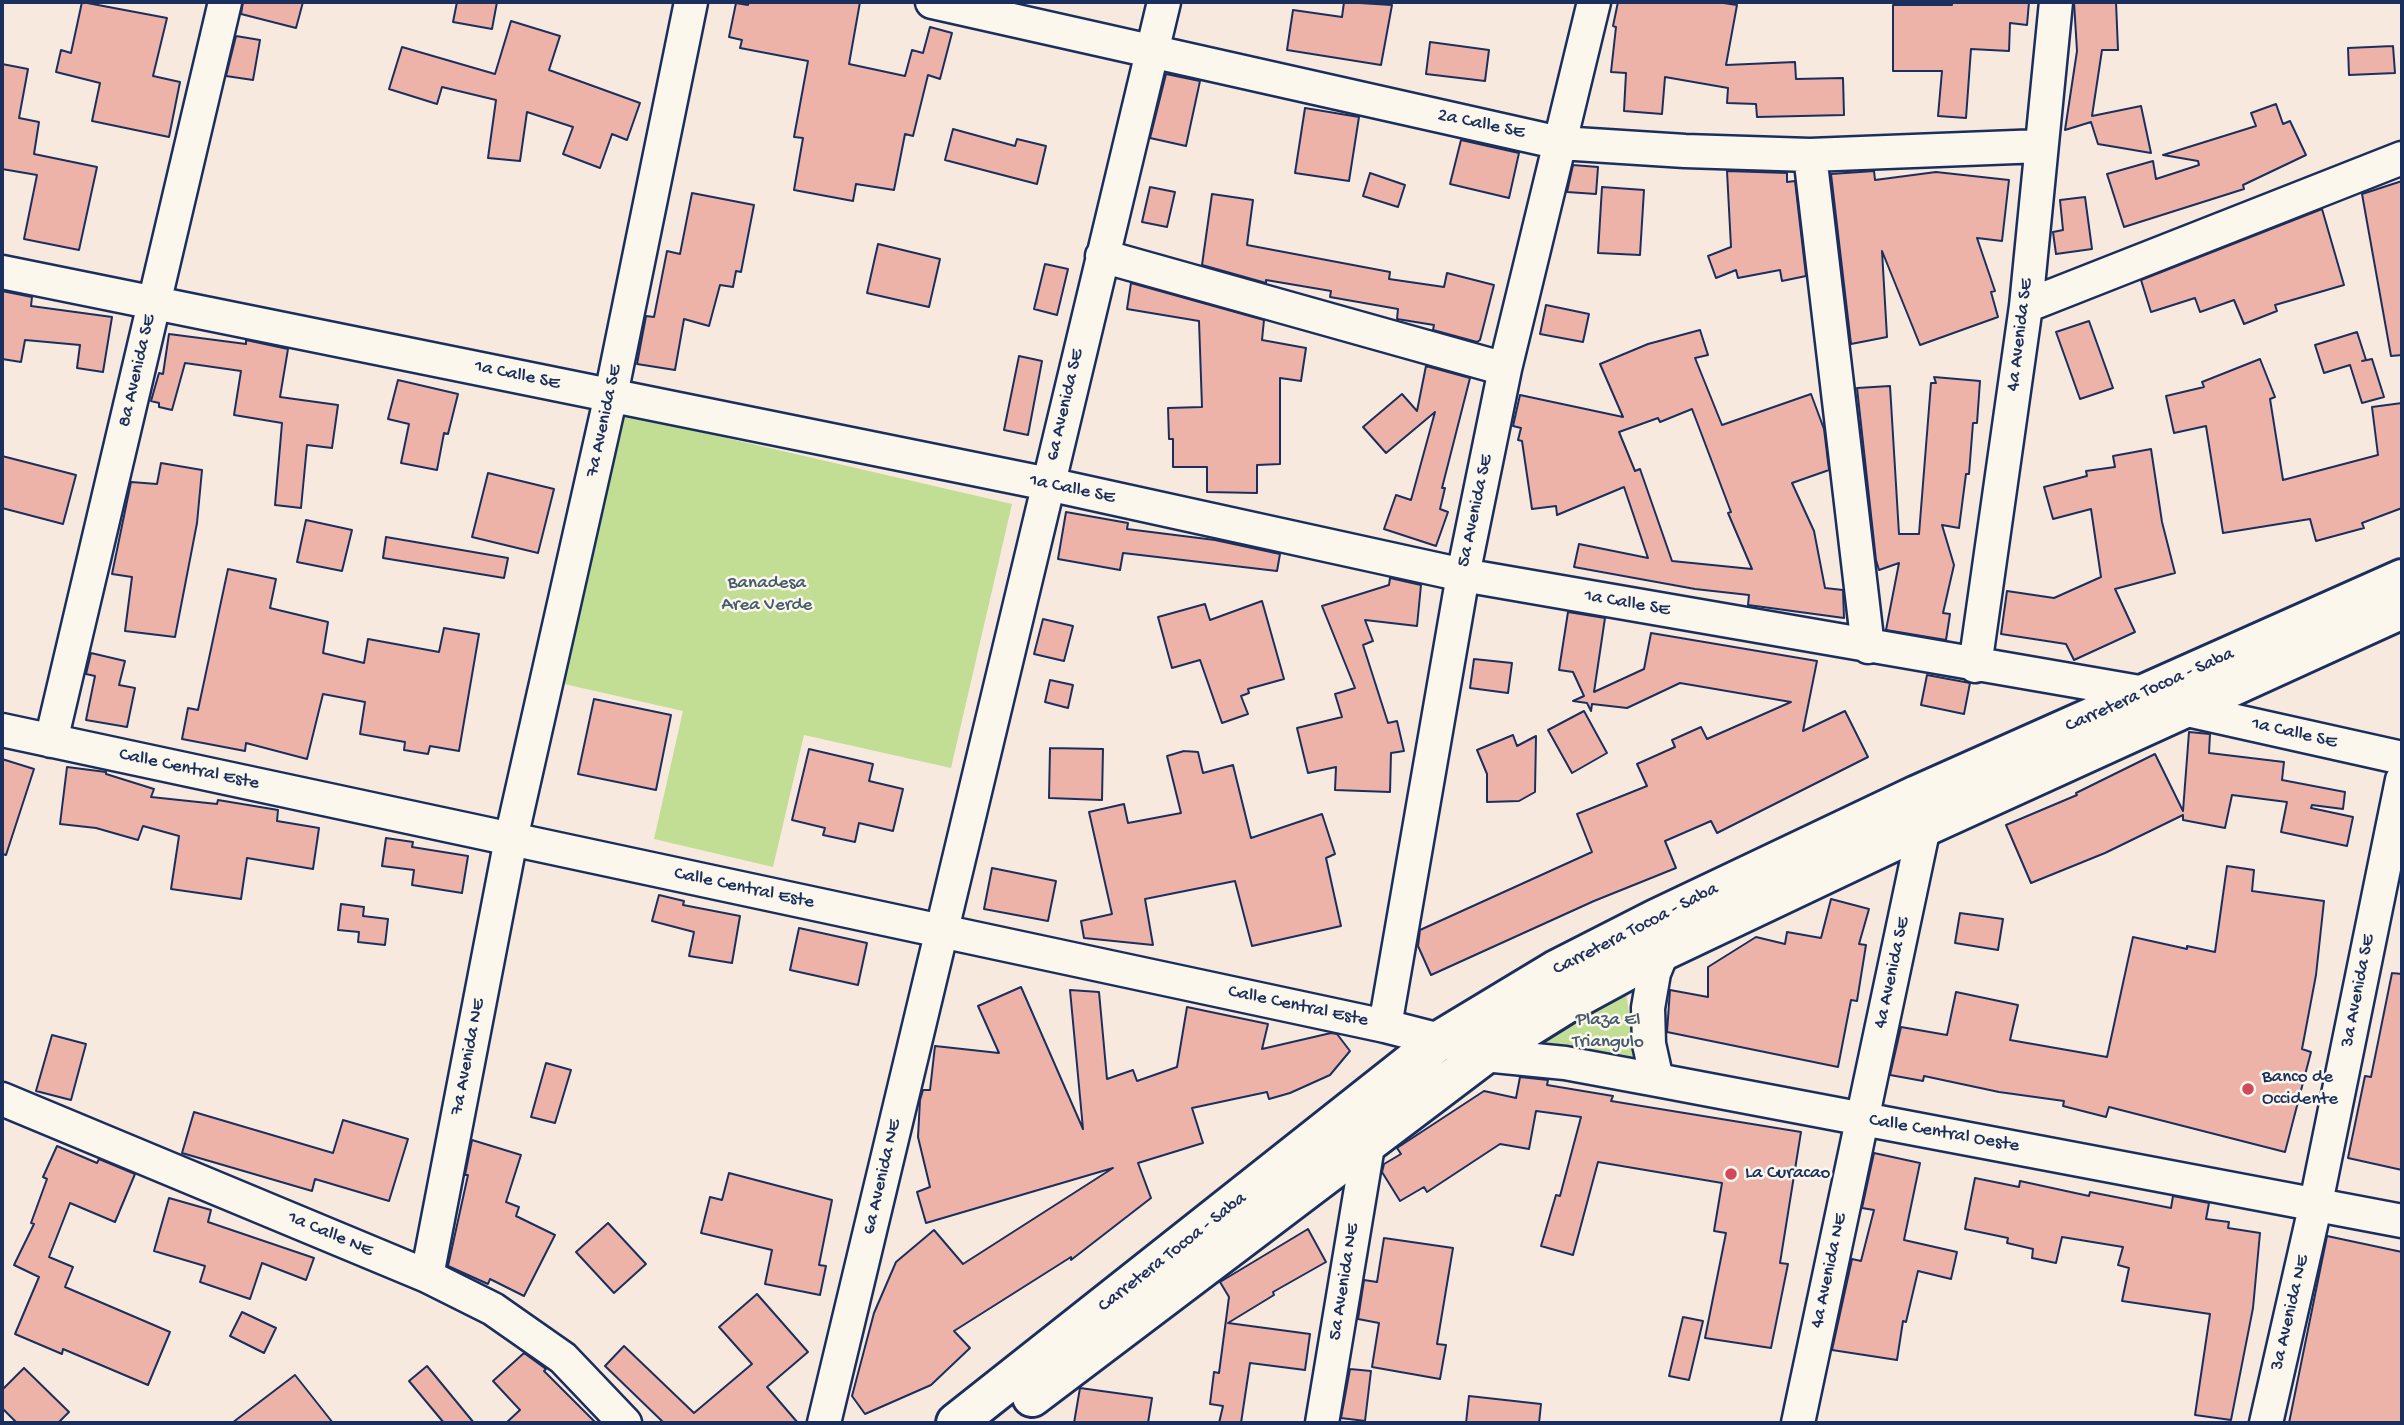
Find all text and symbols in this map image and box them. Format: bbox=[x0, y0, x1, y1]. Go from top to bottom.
street label: 2a Calle SE bbox=[1435, 105, 1527, 145]
street label: 4a Avenida SE bbox=[2003, 277, 2039, 393]
street label: 8a Avenida SE bbox=[114, 312, 162, 430]
street label: 6a Avenida SE bbox=[1042, 347, 1090, 463]
street label: 1a Calle SE bbox=[472, 356, 562, 396]
street label: 7a Avenida SE bbox=[582, 363, 628, 479]
street label: 5a Avenida SE bbox=[1453, 453, 1499, 569]
street label: 1a Calle SE bbox=[1027, 470, 1117, 510]
park label: Banadesa Area Verde bbox=[722, 573, 812, 617]
street label: 1a Calle SE bbox=[1582, 585, 1672, 623]
street label: Carretera Tocoa - Saba bbox=[2062, 643, 2238, 739]
street label: 1a Calle SE bbox=[2249, 713, 2339, 755]
street label: Calle Central Este bbox=[117, 744, 261, 796]
street label: Calle Central Este bbox=[672, 863, 816, 915]
street label: Carretera Tocoa - Saba bbox=[1550, 878, 1722, 982]
street label: 4a Avenida SE bbox=[1870, 915, 1916, 1031]
street label: 3a Avenida SE bbox=[2337, 933, 2381, 1049]
street label: Calle Central Este bbox=[1226, 981, 1370, 1033]
street label: 7a Avenida NE bbox=[447, 997, 491, 1117]
park label: Plaza El Triangulo bbox=[1572, 1010, 1644, 1054]
place label: Banco de Occidente bbox=[2262, 1067, 2338, 1111]
marker: Banco de Occidente bbox=[2240, 1081, 2256, 1097]
street label: Calle Central Oeste bbox=[1867, 1110, 2021, 1158]
street label: 6a Avenida NE bbox=[859, 1117, 907, 1237]
place label: La Curacao bbox=[1745, 1163, 1830, 1185]
marker: La Curacao bbox=[1723, 1166, 1739, 1182]
street label: Carretera Tocoa - Saba bbox=[1094, 1188, 1252, 1318]
street label: 1a Calle NE bbox=[284, 1207, 376, 1263]
street label: 4a Avenida NE bbox=[1807, 1211, 1853, 1331]
street label: 5a Avenida NE bbox=[1325, 1222, 1365, 1342]
street label: 3a Avenida NE bbox=[2267, 1253, 2315, 1373]

